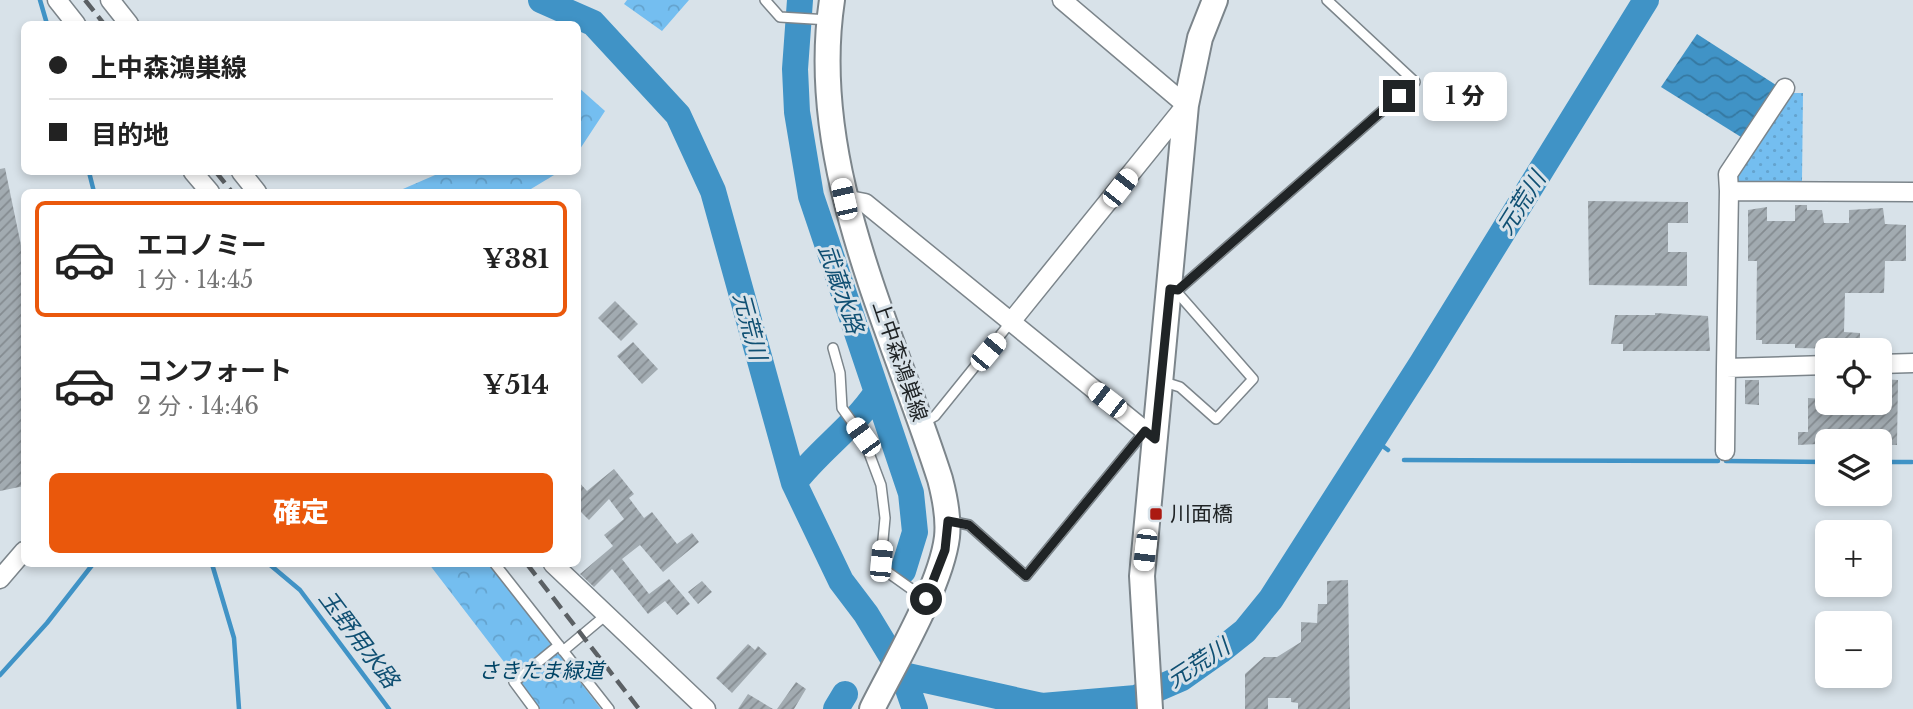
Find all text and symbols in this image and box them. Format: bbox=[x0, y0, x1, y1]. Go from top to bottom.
text: 上中森鴻巣線 bbox=[91, 52, 247, 84]
callout: 1 分 bbox=[1424, 72, 1508, 120]
route end bbox=[1383, 80, 1415, 112]
text: 1 分 bbox=[1445, 82, 1485, 110]
text: 目的地 bbox=[91, 119, 169, 151]
water label: 元荒川 bbox=[1491, 164, 1553, 240]
car bbox=[1099, 165, 1142, 211]
car bbox=[830, 176, 859, 222]
icon: car bbox=[53, 228, 116, 291]
text: エコノミー bbox=[137, 229, 267, 261]
water label: 武蔵水路 bbox=[813, 241, 870, 339]
text: ¥381 bbox=[482, 243, 549, 275]
text: 1 分 · 14:45 bbox=[137, 266, 253, 294]
water label: 元荒川 bbox=[728, 289, 773, 366]
street label: 上中森鴻巣線 bbox=[867, 297, 933, 425]
car bbox=[967, 329, 1010, 375]
map controls bbox=[1815, 338, 1892, 688]
button: locate bbox=[1815, 338, 1892, 415]
icon: car bbox=[53, 354, 116, 417]
text: コンフォート bbox=[137, 355, 292, 387]
text: ¥514 bbox=[483, 369, 549, 401]
car bbox=[1084, 379, 1131, 421]
text: 2 分 · 14:46 bbox=[137, 392, 259, 420]
car bbox=[843, 414, 884, 460]
button: layers bbox=[1815, 429, 1892, 506]
button: 確定 bbox=[49, 473, 553, 553]
place label: 川面橋 bbox=[1170, 501, 1233, 527]
marker: 川面橋 bbox=[1148, 506, 1164, 522]
button: + bbox=[1815, 520, 1892, 597]
car bbox=[1133, 528, 1158, 572]
car bbox=[869, 539, 894, 583]
route start bbox=[910, 583, 942, 615]
water label: 玉野用水路 bbox=[313, 585, 406, 695]
button: − bbox=[1815, 611, 1892, 688]
water label: 元荒川 bbox=[1161, 631, 1237, 694]
park label: さきたま緑道 bbox=[478, 658, 607, 684]

